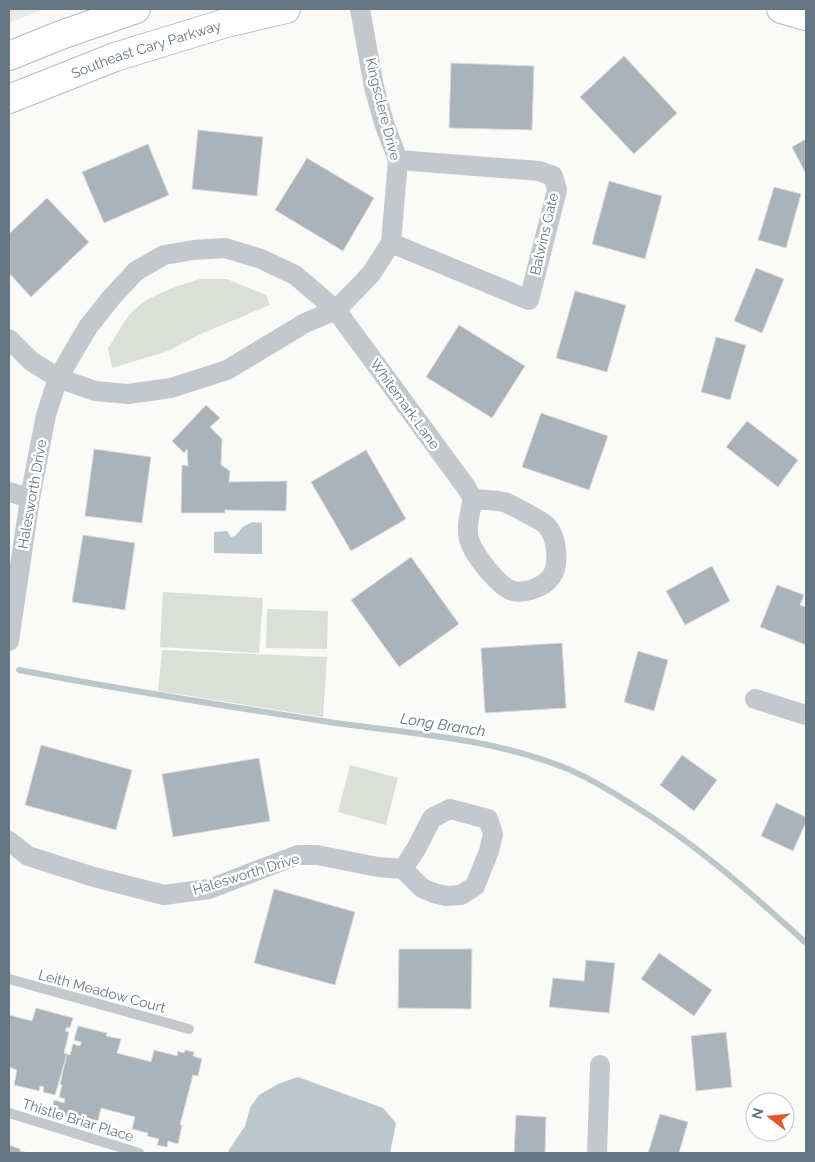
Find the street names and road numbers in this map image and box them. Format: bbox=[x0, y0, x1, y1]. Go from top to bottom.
street label: Southeast Cary Parkway bbox=[69, 17, 223, 82]
street label: Kingsclere Drive bbox=[363, 56, 403, 162]
street label: Balwins Gate bbox=[527, 191, 561, 277]
street label: Whitemark Lane bbox=[367, 356, 443, 452]
street label: Halesworth Drive bbox=[15, 438, 49, 550]
street label: Halesworth Drive bbox=[191, 850, 301, 898]
street label: Leith Meadow Court bbox=[37, 966, 168, 1016]
street label: Thistle Briar Place bbox=[20, 1095, 136, 1145]

